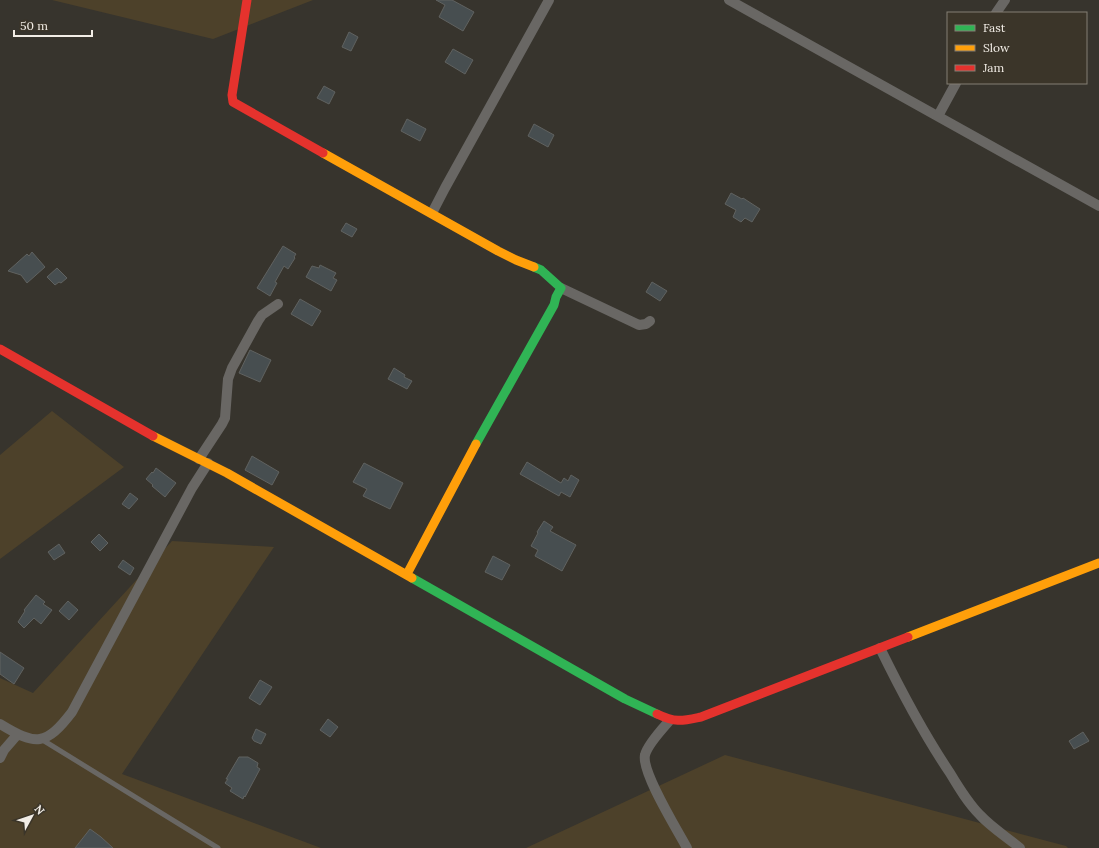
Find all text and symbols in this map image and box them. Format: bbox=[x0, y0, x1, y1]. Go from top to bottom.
scale bar bbox=[14, 12, 92, 38]
legend bbox=[947, 12, 1087, 84]
text: 50 m bbox=[20, 18, 48, 33]
text: Fast bbox=[983, 20, 1006, 35]
text: Slow bbox=[983, 40, 1010, 55]
text: Jam bbox=[982, 60, 1004, 75]
north arrow bbox=[12, 796, 52, 836]
text: N bbox=[32, 802, 48, 818]

